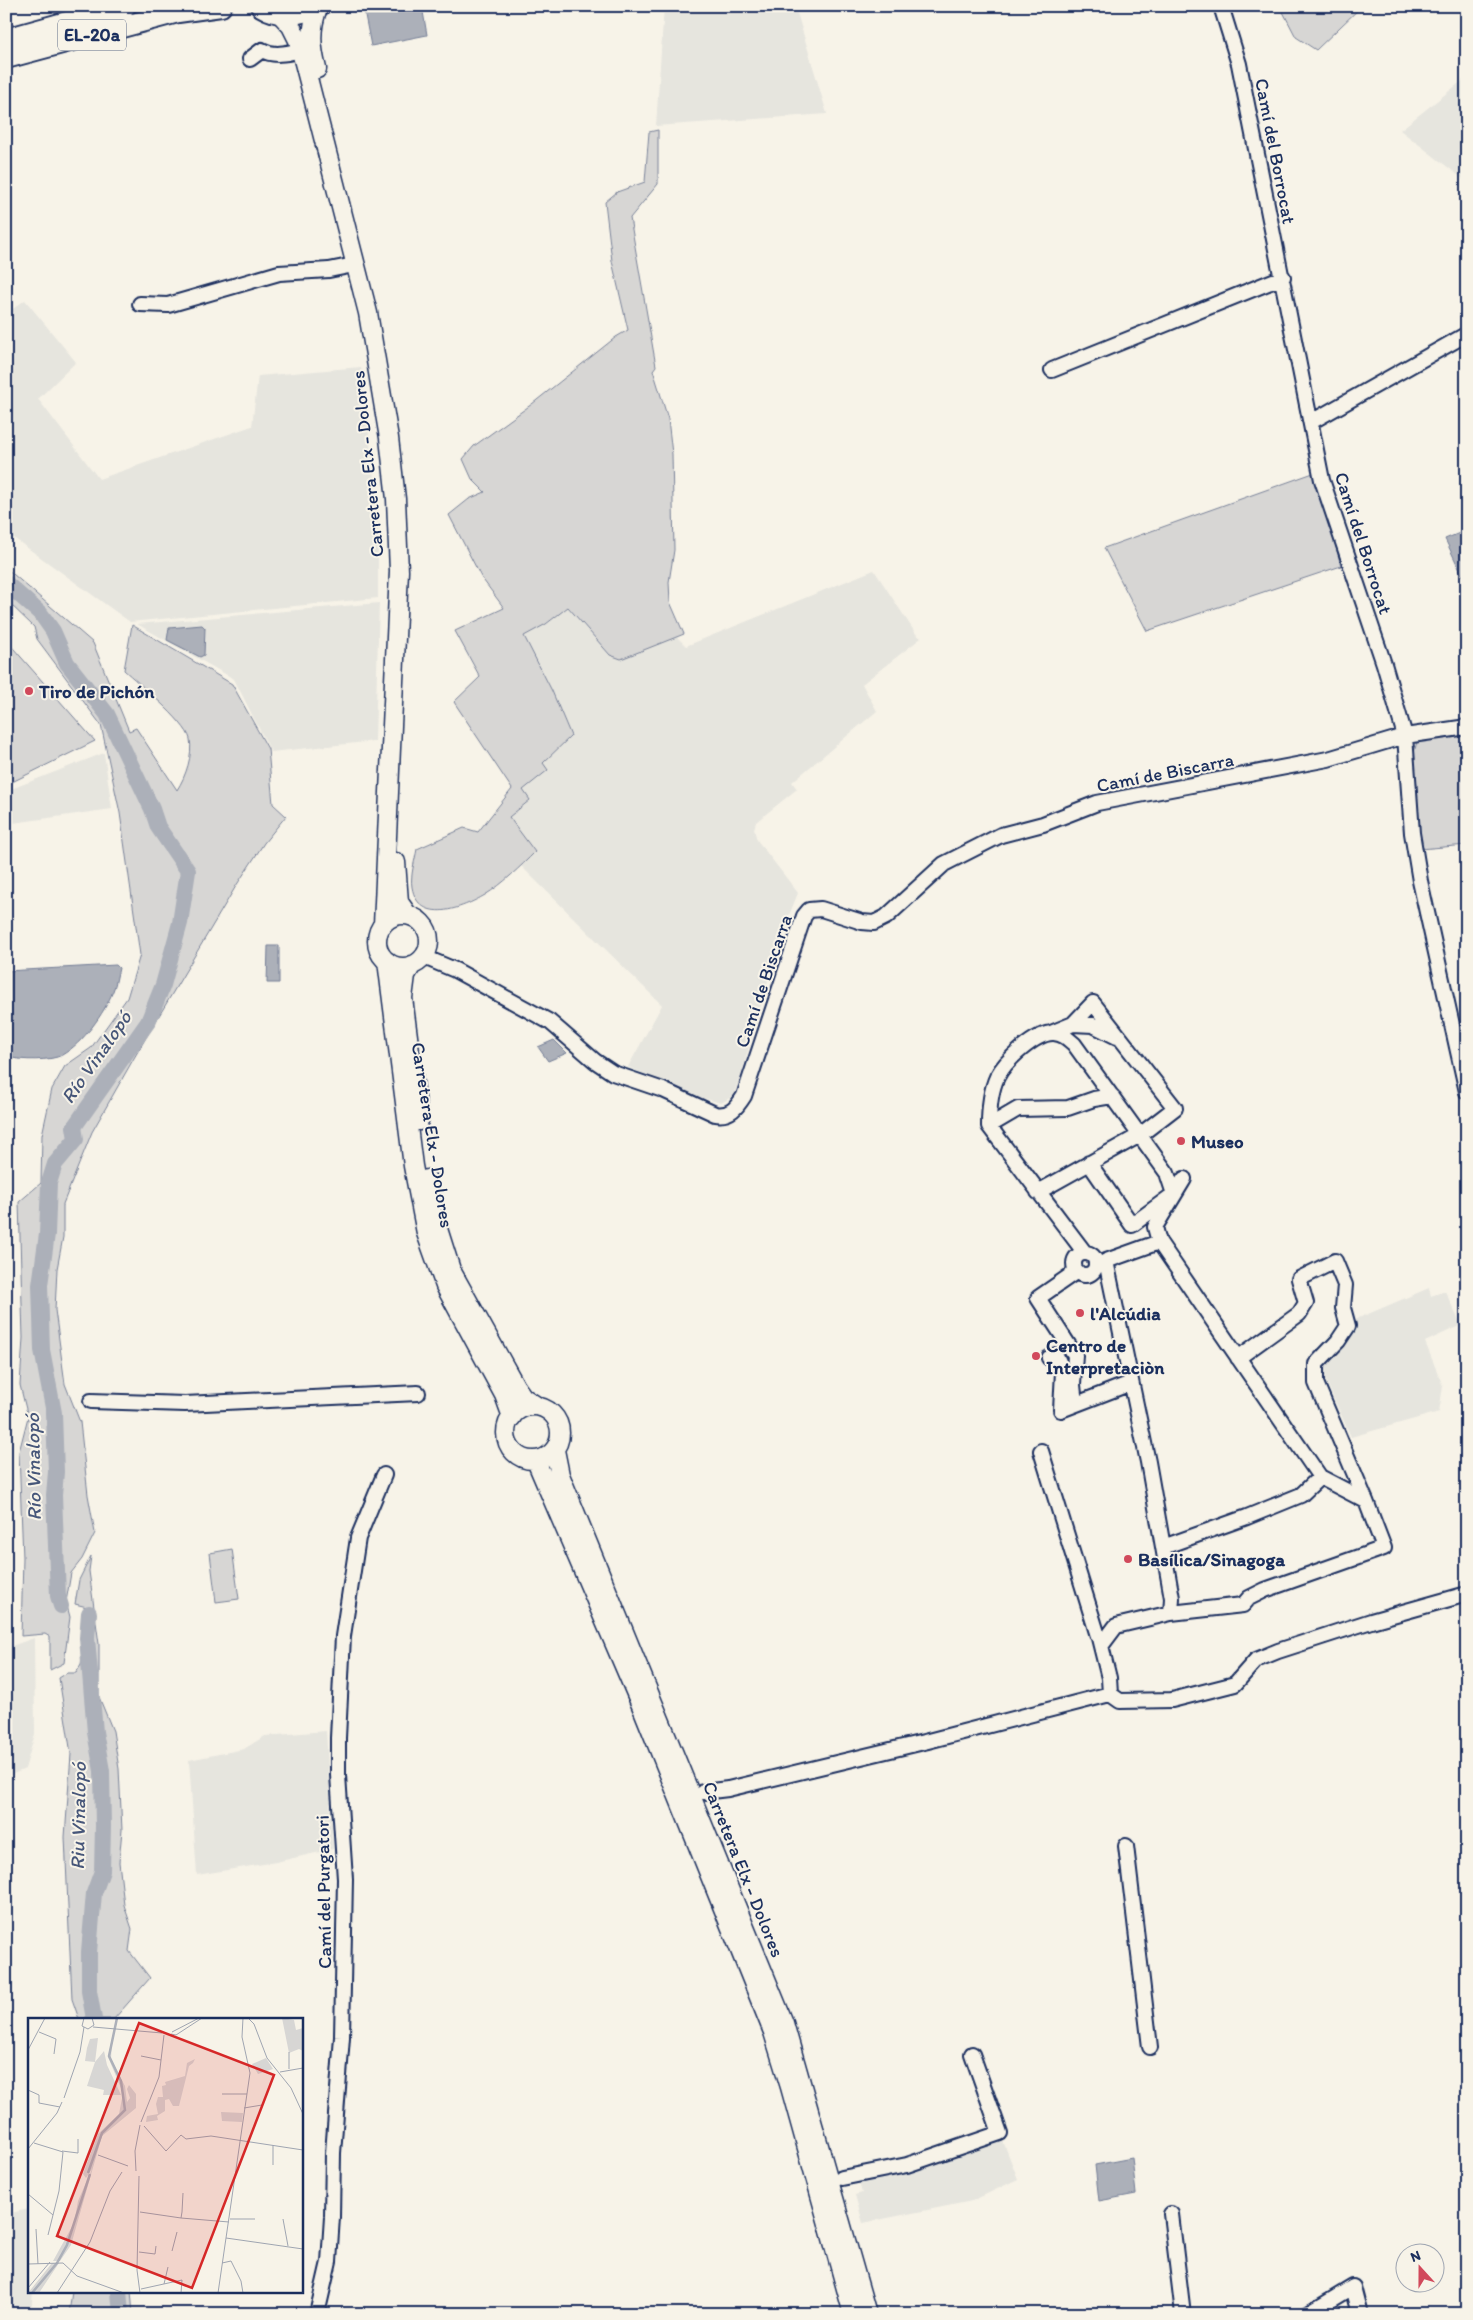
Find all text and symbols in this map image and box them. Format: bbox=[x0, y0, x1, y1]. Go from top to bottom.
road number: EL-20a bbox=[58, 20, 126, 50]
street label: Camí del Borrocat bbox=[1250, 76, 1301, 226]
street label: Carretera Elx - Dolores bbox=[346, 370, 389, 558]
street label: Camí del Borrocat bbox=[1330, 469, 1397, 617]
place label: Tiro de Pichón bbox=[38, 680, 155, 703]
marker: Tiro de Pichón bbox=[23, 685, 35, 697]
street label: Camí de Biscarra bbox=[1095, 748, 1236, 797]
street label: Camí de Biscarra bbox=[730, 912, 797, 1051]
water label: Río Vinalopó bbox=[55, 1006, 137, 1108]
street label: Carretera Elx - Dolores bbox=[406, 1041, 459, 1229]
place label: Museo bbox=[1191, 1130, 1244, 1153]
marker: Museo bbox=[1175, 1135, 1187, 1147]
place label: l'Alcúdia bbox=[1090, 1302, 1161, 1325]
marker: l'Alcúdia bbox=[1074, 1307, 1086, 1319]
place label: Centro de Interpretaciòn bbox=[1046, 1334, 1165, 1379]
marker: Centro de Interpretaciòn bbox=[1030, 1350, 1042, 1362]
water label: Río Vinalopó bbox=[20, 1412, 46, 1521]
place label: Basílica/Sinagoga bbox=[1138, 1548, 1286, 1571]
marker: Basílica/Sinagoga bbox=[1122, 1553, 1134, 1565]
water label: Riu Vinalopó bbox=[65, 1761, 91, 1870]
street label: Carretera Elx - Dolores bbox=[698, 1778, 789, 1960]
street label: Camí del Purgatori bbox=[311, 1815, 336, 1969]
inset map bbox=[28, 2018, 302, 2292]
north arrow bbox=[1396, 2242, 1446, 2292]
text: N bbox=[1408, 2247, 1423, 2266]

